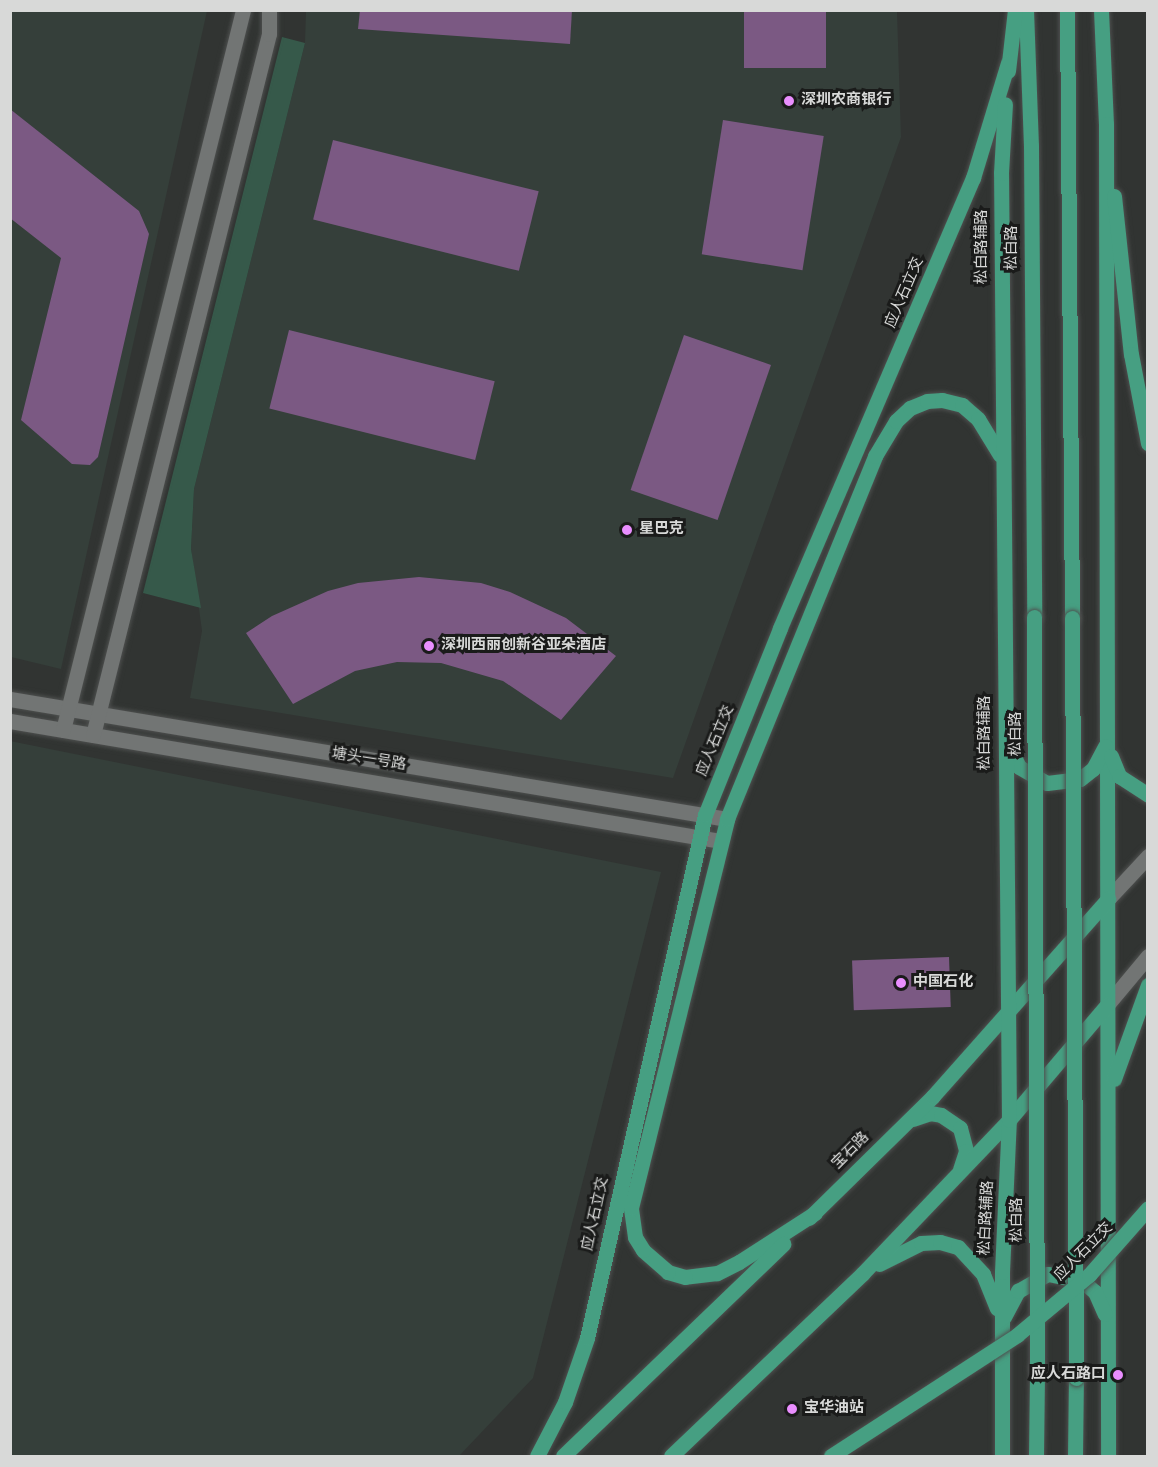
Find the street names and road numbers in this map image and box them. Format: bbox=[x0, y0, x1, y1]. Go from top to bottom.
street label: 松白路辅路 bbox=[974, 210, 992, 284]
street label: 松白路 bbox=[1004, 226, 1022, 270]
street label: 应人石立交 bbox=[882, 255, 928, 331]
street label: 松白路辅路 bbox=[977, 696, 995, 770]
street label: 应人石立交 bbox=[694, 703, 738, 779]
street label: 松白路 bbox=[1008, 712, 1026, 756]
street label: 塘头一号路 bbox=[331, 745, 407, 775]
street label: 宝石路 bbox=[829, 1129, 873, 1173]
street label: 应人石立交 bbox=[579, 1175, 613, 1253]
street label: 松白路辅路 bbox=[976, 1180, 998, 1256]
street label: 松白路 bbox=[1009, 1198, 1027, 1242]
street label: 应人石立交 bbox=[1051, 1219, 1117, 1285]

